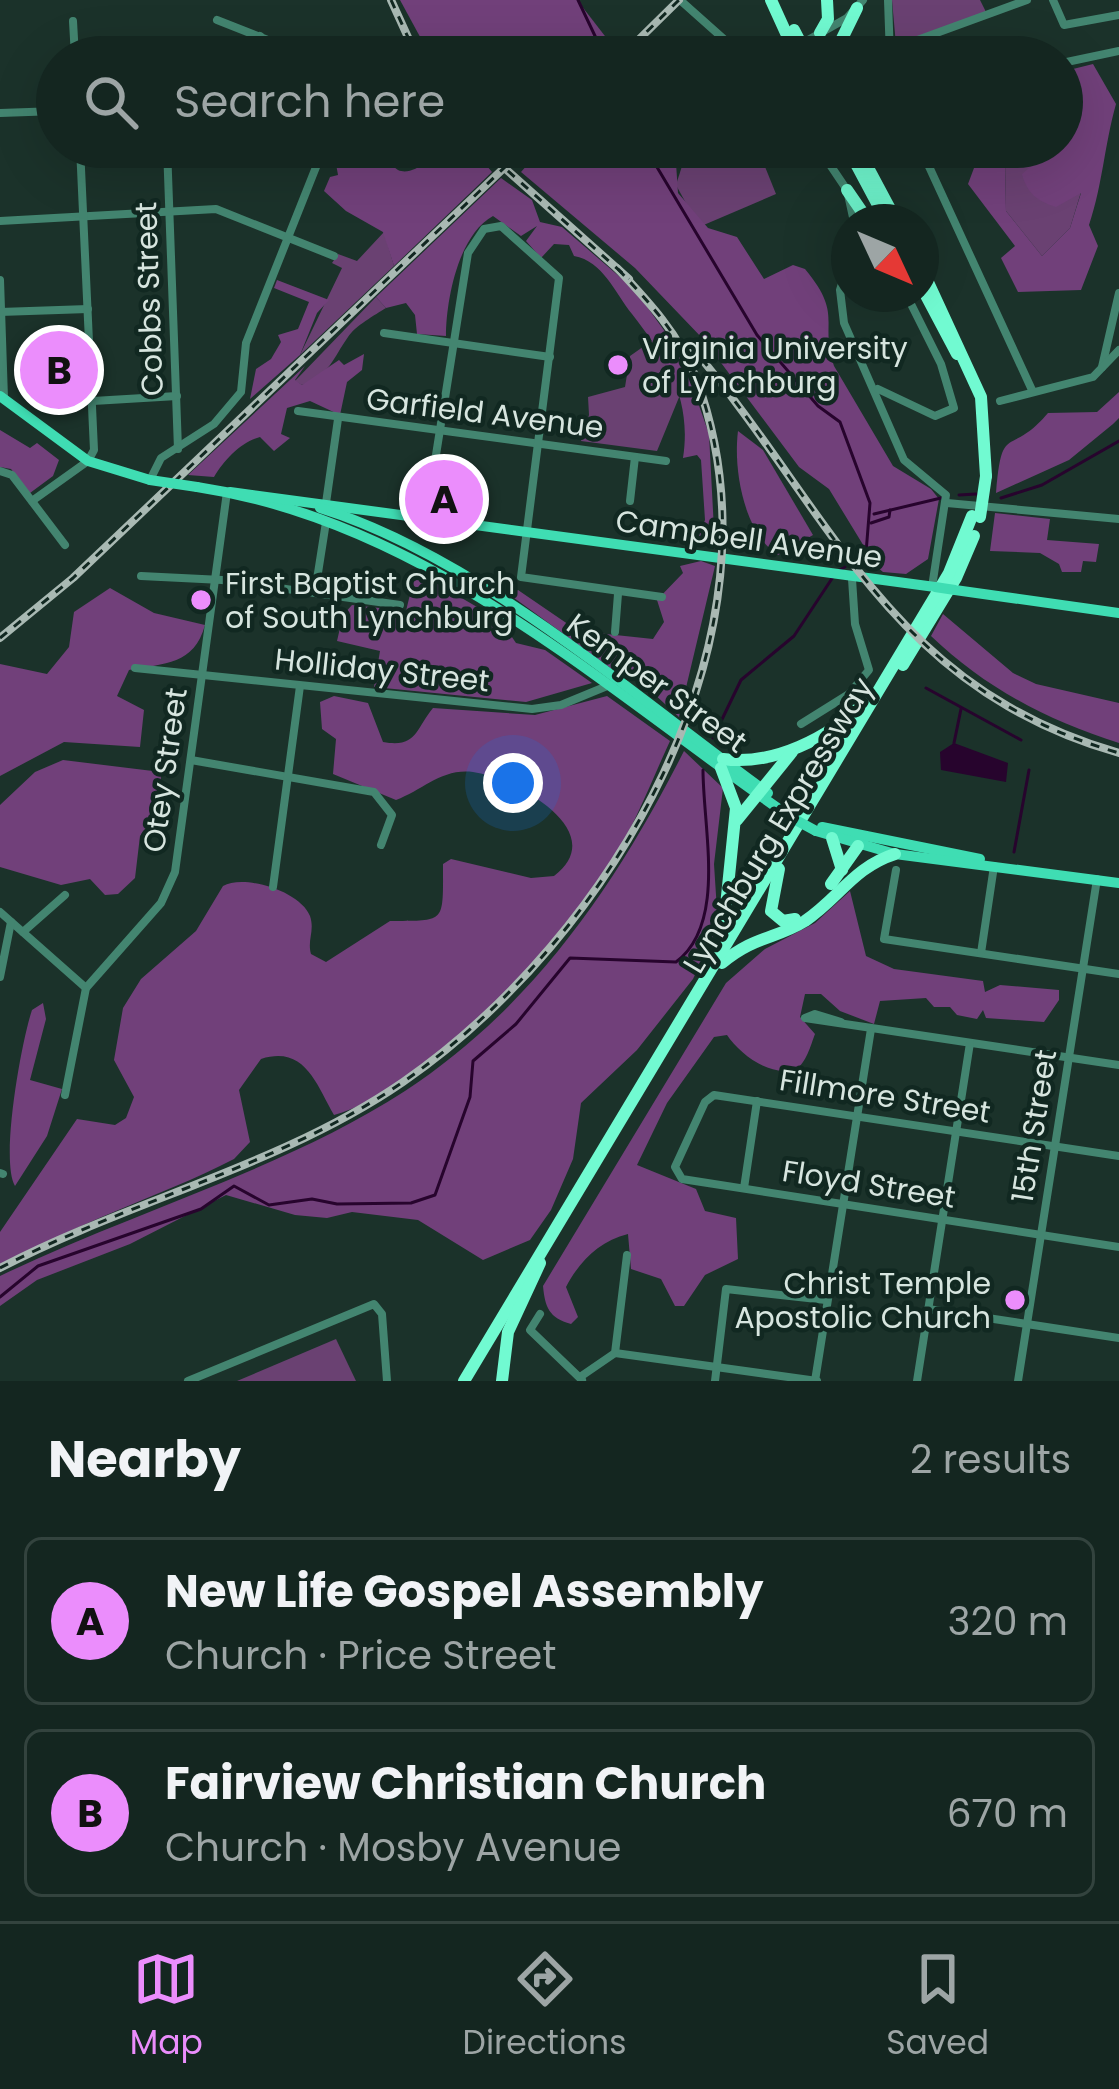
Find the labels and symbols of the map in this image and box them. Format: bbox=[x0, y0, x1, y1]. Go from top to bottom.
street label: Cobbs Street bbox=[124, 201, 174, 397]
north arrow bbox=[831, 204, 939, 312]
pin: B bbox=[20, 325, 98, 415]
place label: Virginia University of Lynchburg bbox=[642, 327, 908, 404]
marker: Virginia University of Lynchburg bbox=[605, 352, 631, 378]
street label: Garfield Avenue bbox=[364, 377, 606, 449]
pin: A bbox=[405, 454, 483, 544]
street label: Campbell Avenue bbox=[613, 499, 885, 579]
place label: First Baptist Church of South Lynchburg bbox=[225, 562, 515, 639]
marker: First Baptist Church of South Lynchburg bbox=[188, 587, 214, 613]
street label: Kemper Street bbox=[558, 603, 756, 763]
street label: Holliday Street bbox=[273, 637, 491, 703]
street label: Lynchburg Expressway bbox=[672, 669, 884, 981]
street label: Otey Street bbox=[132, 685, 198, 855]
your location bbox=[483, 753, 543, 813]
street label: 15th Street bbox=[1001, 1046, 1067, 1206]
street label: Fillmore Street bbox=[776, 1058, 994, 1134]
street label: Floyd Street bbox=[779, 1149, 959, 1219]
place label: Christ Temple Apostolic Church bbox=[734, 1262, 991, 1339]
marker: Christ Temple Apostolic Church bbox=[1002, 1287, 1028, 1313]

